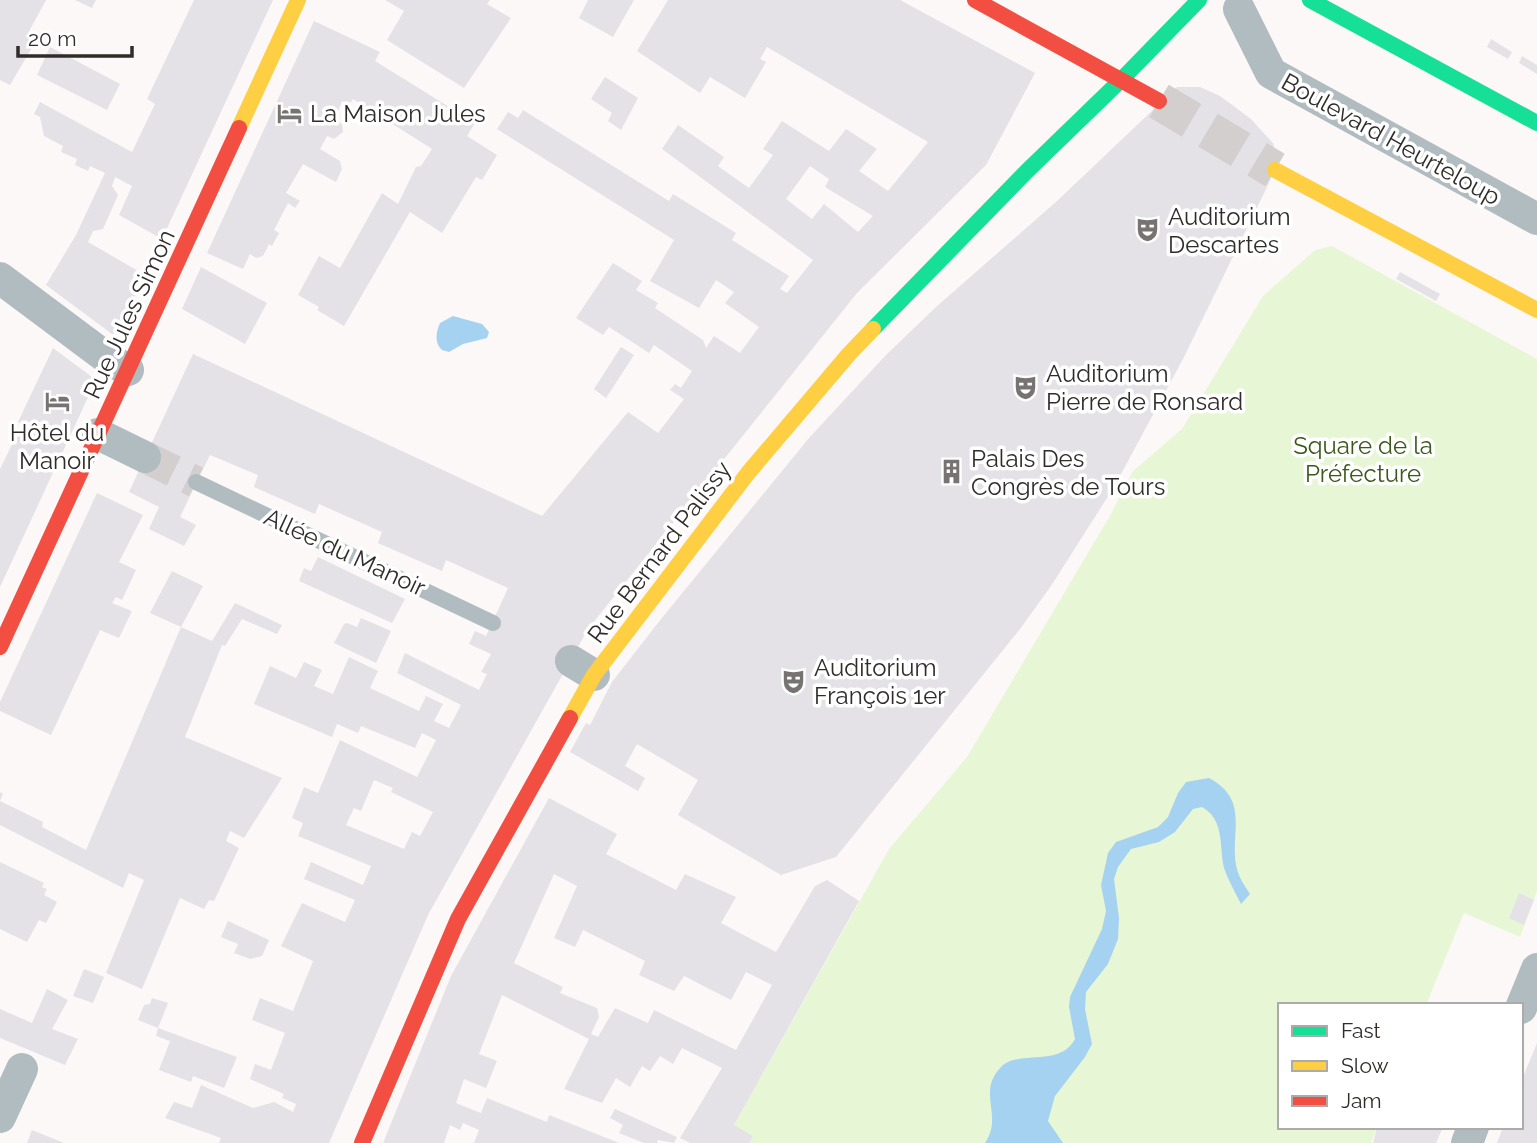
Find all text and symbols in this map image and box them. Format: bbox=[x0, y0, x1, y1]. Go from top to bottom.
scale bar bbox=[18, 14, 131, 58]
text: 20 m bbox=[28, 26, 76, 51]
street label: Boulevard Heurteloup bbox=[1277, 67, 1505, 211]
hotel icon: La Maison Jules bbox=[276, 99, 304, 127]
place label: La Maison Jules bbox=[310, 99, 486, 128]
place label: Auditorium Descartes bbox=[1168, 202, 1290, 259]
theatre icon: Auditorium Descartes bbox=[1134, 216, 1162, 244]
street label: Rue Jules Simon bbox=[77, 225, 181, 403]
place label: Auditorium Pierre de Ronsard bbox=[1046, 359, 1243, 416]
theatre icon: Auditorium Pierre de Ronsard bbox=[1012, 373, 1040, 401]
hotel icon: Hôtel du Manoir bbox=[43, 387, 71, 415]
place label: Hôtel du Manoir bbox=[10, 418, 104, 475]
park label: Square de la Préfecture bbox=[1293, 431, 1433, 488]
place label: Palais Des Congrès de Tours bbox=[971, 444, 1165, 501]
street label: Rue Bernard Palissy bbox=[581, 455, 737, 649]
building icon: Palais Des Congrès de Tours bbox=[937, 458, 965, 486]
street label: Allée du Manoir bbox=[260, 502, 431, 602]
place label: Auditorium François 1er bbox=[814, 653, 946, 710]
theatre icon: Auditorium François 1er bbox=[780, 667, 808, 695]
legend bbox=[1278, 1003, 1523, 1129]
text: Fast bbox=[1341, 1018, 1381, 1043]
text: Slow bbox=[1341, 1053, 1389, 1078]
text: Jam bbox=[1341, 1088, 1382, 1113]

